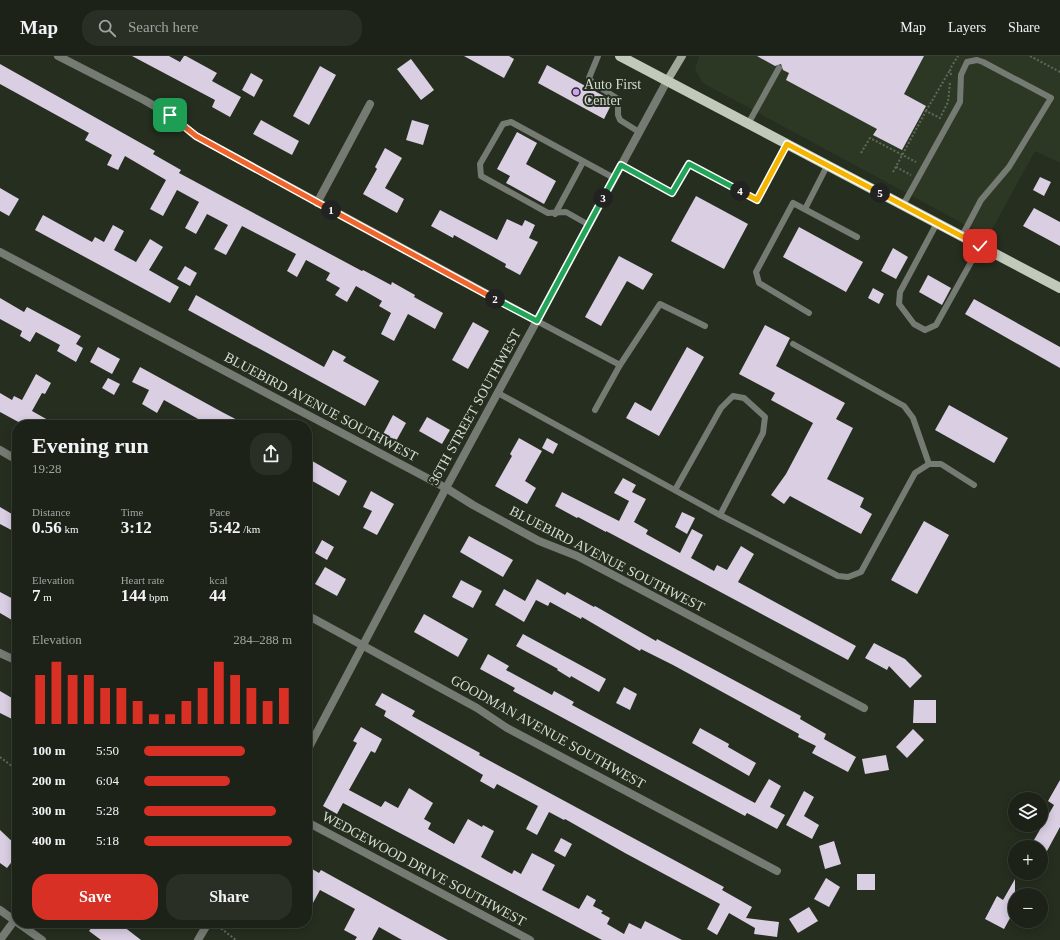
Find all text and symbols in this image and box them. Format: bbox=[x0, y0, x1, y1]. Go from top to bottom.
search box bbox=[82, 10, 362, 46]
text: Map bbox=[20, 17, 58, 38]
icon: search bbox=[96, 17, 118, 39]
text: Search here bbox=[128, 19, 198, 35]
text: Map bbox=[900, 20, 926, 35]
text: Layers bbox=[948, 20, 986, 35]
text: Share bbox=[1008, 20, 1040, 35]
place label: Auto First Center bbox=[584, 77, 641, 108]
marker: Auto First Center bbox=[571, 87, 581, 97]
pin bbox=[153, 98, 187, 132]
icon: arrive bbox=[159, 104, 181, 126]
pin: 4 bbox=[730, 181, 750, 201]
pin: 5 bbox=[870, 183, 890, 203]
text: 4 bbox=[737, 185, 743, 197]
text: 5 bbox=[877, 187, 883, 199]
pin: 3 bbox=[593, 188, 613, 208]
text: 3 bbox=[600, 192, 606, 204]
pin: 1 bbox=[321, 200, 341, 220]
text: 1 bbox=[328, 204, 334, 216]
pin bbox=[963, 229, 997, 263]
icon: check bbox=[969, 235, 991, 257]
pin: 2 bbox=[485, 289, 505, 309]
text: 2 bbox=[492, 293, 498, 305]
street label: 36TH STREET SOUTHWEST bbox=[426, 326, 524, 487]
street label: BLUEBIRD AVENUE SOUTHWEST bbox=[222, 349, 421, 465]
text: Evening run bbox=[32, 433, 149, 458]
button: share bbox=[250, 433, 292, 475]
text: 19:28 bbox=[32, 461, 62, 476]
street label: BLUEBIRD AVENUE SOUTHWEST bbox=[507, 503, 707, 615]
text: Distance bbox=[32, 506, 70, 518]
text: Time bbox=[121, 506, 143, 518]
text: Pace bbox=[209, 506, 230, 518]
text: 0.56 bbox=[32, 518, 62, 537]
text: 3:12 bbox=[121, 518, 152, 537]
text: 5:42 bbox=[209, 518, 241, 537]
text: km bbox=[62, 523, 79, 535]
text: /km bbox=[241, 523, 260, 535]
text: Elevation bbox=[32, 574, 74, 586]
text: Heart rate bbox=[121, 574, 164, 586]
text: kcal bbox=[209, 574, 228, 586]
text: 7 bbox=[32, 586, 41, 605]
text: 144 bbox=[121, 586, 146, 605]
text: 44 bbox=[209, 586, 226, 605]
text: m bbox=[41, 591, 52, 603]
text: bpm bbox=[146, 591, 168, 603]
text: Elevation bbox=[32, 632, 82, 647]
text: 284–288 m bbox=[233, 632, 292, 647]
street label: GOODMAN AVENUE SOUTHWEST bbox=[448, 672, 648, 792]
text: 100 m bbox=[32, 743, 66, 758]
text: 5:50 bbox=[96, 743, 119, 758]
text: 200 m bbox=[32, 773, 66, 788]
text: 6:04 bbox=[96, 773, 119, 788]
map controls bbox=[1008, 792, 1048, 928]
button: layers bbox=[1008, 792, 1048, 832]
text: 300 m bbox=[32, 803, 66, 818]
text: 5:28 bbox=[96, 803, 119, 818]
street label: WEDGEWOOD DRIVE SOUTHWEST bbox=[320, 809, 529, 929]
text: 400 m bbox=[32, 833, 66, 848]
text: 5:18 bbox=[96, 833, 119, 848]
button: + bbox=[1008, 840, 1048, 880]
button: Save bbox=[32, 874, 158, 920]
button: Share bbox=[166, 874, 292, 920]
button: − bbox=[1008, 888, 1048, 928]

